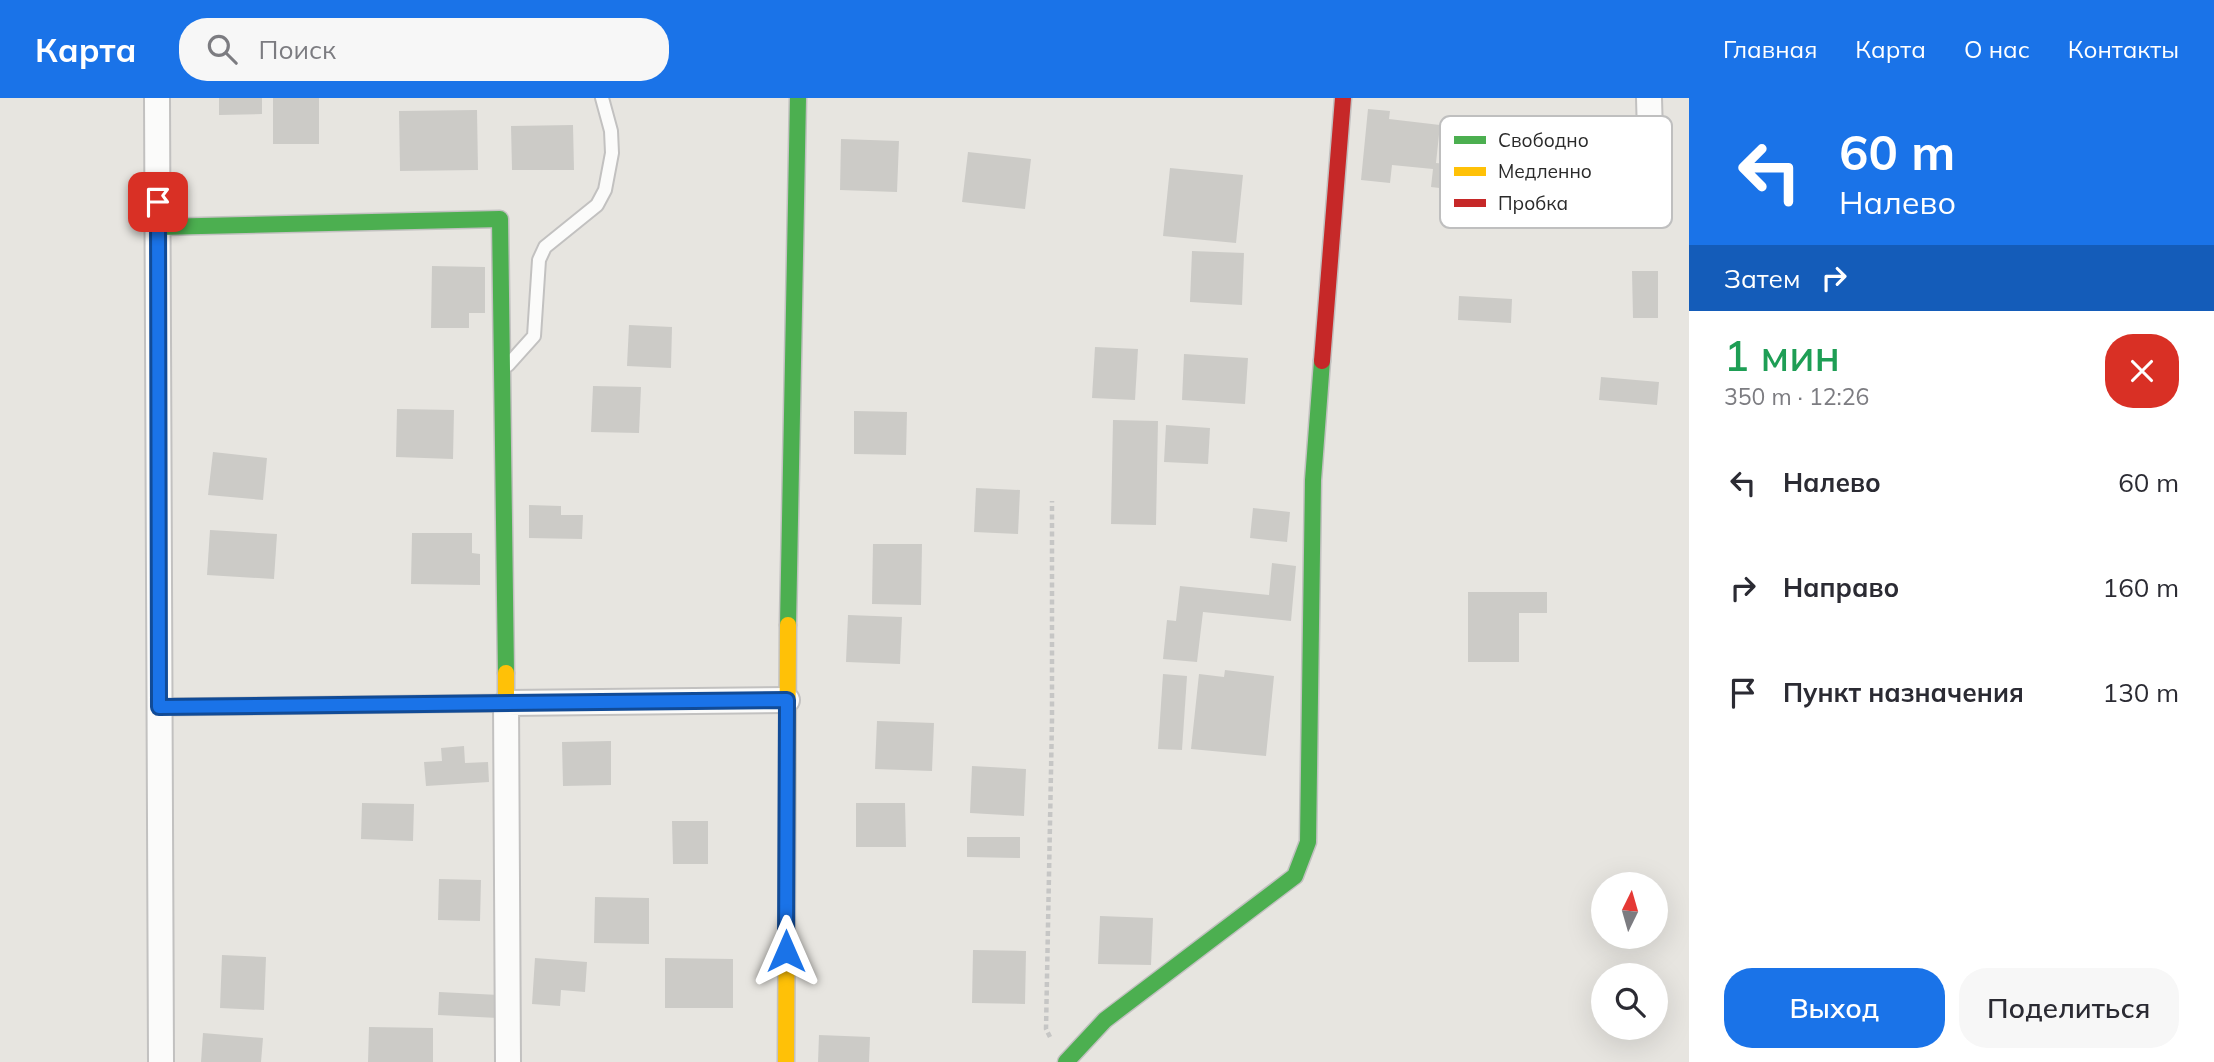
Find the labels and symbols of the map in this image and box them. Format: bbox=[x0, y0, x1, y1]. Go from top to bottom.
legend bbox=[1440, 116, 1672, 228]
text: Свободно bbox=[1498, 128, 1589, 152]
text: Медленно bbox=[1498, 159, 1592, 183]
pin bbox=[128, 172, 188, 232]
text: Пробка bbox=[1498, 191, 1568, 215]
north arrow bbox=[1591, 872, 1668, 948]
position arrow bbox=[749, 914, 823, 988]

